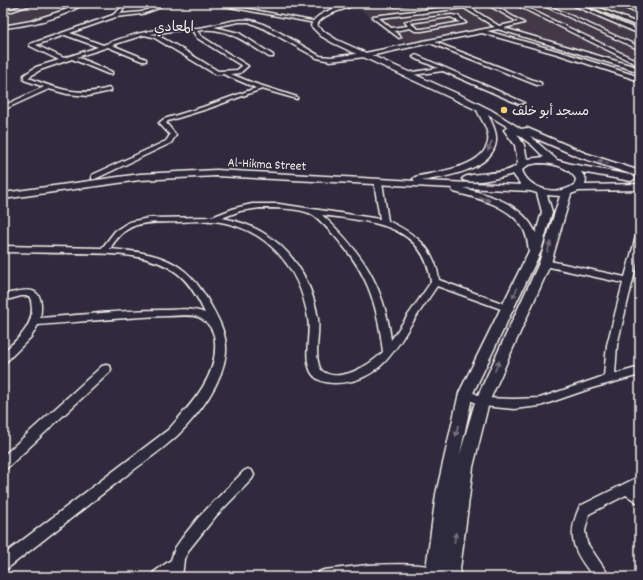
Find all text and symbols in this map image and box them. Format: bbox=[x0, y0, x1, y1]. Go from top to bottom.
district label: المعادي bbox=[154, 18, 194, 38]
place label: مسجد أبو خلف bbox=[512, 103, 589, 122]
marker: مسجد أبو خلف bbox=[499, 105, 509, 115]
one-way arrow bbox=[487, 140, 493, 152]
street label: Al-Hikma Street bbox=[227, 154, 307, 177]
one-way arrow bbox=[596, 159, 608, 165]
one-way arrow bbox=[480, 196, 492, 202]
one-way arrow bbox=[546, 241, 552, 253]
one-way arrow bbox=[512, 287, 518, 299]
one-way arrow bbox=[495, 360, 501, 372]
one-way arrow bbox=[453, 425, 459, 437]
one-way arrow bbox=[452, 532, 458, 544]

